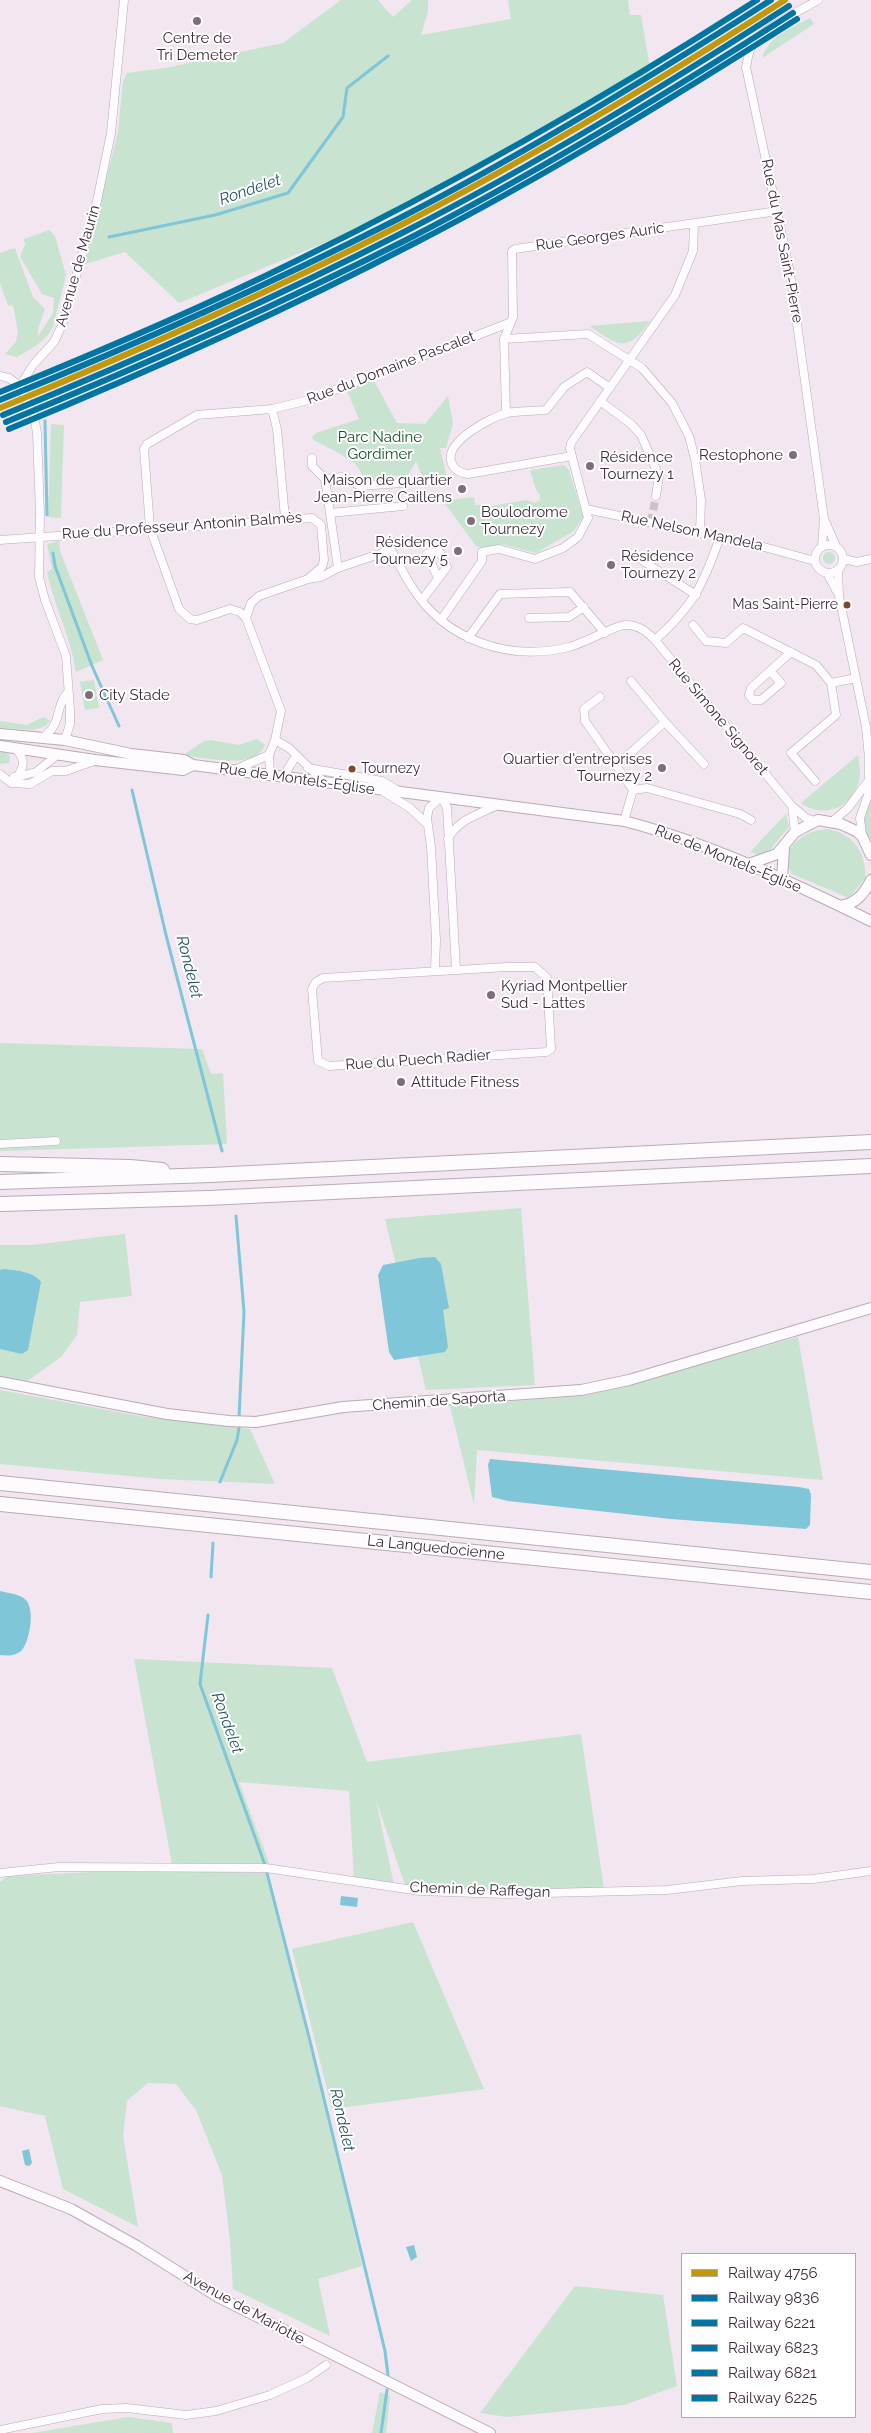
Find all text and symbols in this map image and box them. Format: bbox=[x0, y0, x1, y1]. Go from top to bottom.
marker: Centre de Tri Demeter bbox=[191, 15, 203, 27]
place label: Centre de Tri Demeter bbox=[156, 29, 238, 64]
street label: Rue du Mas Saint-Pierre bbox=[757, 157, 807, 325]
water label: Rondelet bbox=[217, 171, 283, 209]
street label: Avenue de Maurin bbox=[52, 203, 104, 329]
street label: Rue Georges Auric bbox=[535, 219, 665, 255]
street label: Rue du Domaine Pascalet bbox=[304, 328, 478, 408]
park label: Parc Nadine Gordimer bbox=[338, 428, 422, 463]
place label: Restophone bbox=[699, 446, 783, 464]
place label: Résidence Tournezy 1 bbox=[600, 448, 674, 483]
marker: Restophone bbox=[787, 449, 799, 461]
marker: Résidence Tournezy 1 bbox=[584, 460, 596, 472]
place label: Maison de quartier Jean-Pierre Caillens bbox=[314, 471, 452, 506]
marker: Maison de quartier Jean-Pierre Caillens bbox=[456, 483, 468, 495]
place label: Boulodrome Tournezy bbox=[481, 503, 568, 538]
street label: Rue Nelson Mandela bbox=[619, 507, 765, 555]
street label: Rue du Professeur Antonin Balmès bbox=[61, 509, 303, 543]
marker: Boulodrome Tournezy bbox=[465, 515, 477, 527]
place label: Résidence Tournezy 5 bbox=[372, 533, 448, 568]
marker: Résidence Tournezy 5 bbox=[452, 545, 464, 557]
place label: Résidence Tournezy 2 bbox=[621, 547, 696, 582]
marker: Résidence Tournezy 2 bbox=[605, 559, 617, 571]
place label: Mas Saint-Pierre bbox=[732, 597, 838, 613]
marker: Mas Saint-Pierre bbox=[842, 600, 852, 610]
street label: Rue Simone Signoret bbox=[664, 655, 772, 779]
place label: City Stade bbox=[99, 686, 170, 704]
marker: City Stade bbox=[83, 689, 95, 701]
place label: Quartier d'entreprises Tournezy 2 bbox=[503, 750, 652, 785]
street label: Rue de Montels-Église bbox=[218, 759, 376, 799]
place label: Tournezy bbox=[361, 761, 420, 777]
marker: Quartier d'entreprises Tournezy 2 bbox=[656, 762, 668, 774]
marker: Tournezy bbox=[347, 764, 357, 774]
street label: Rue de Montels-Église bbox=[652, 821, 804, 897]
water label: Rondelet bbox=[172, 934, 206, 1000]
place label: Kyriad Montpellier Sud - Lattes bbox=[501, 977, 627, 1012]
marker: Kyriad Montpellier Sud - Lattes bbox=[485, 989, 497, 1001]
street label: Rue du Puech Radier bbox=[345, 1046, 491, 1074]
place label: Attitude Fitness bbox=[411, 1073, 519, 1091]
marker: Attitude Fitness bbox=[395, 1076, 407, 1088]
street label: Chemin de Saporta bbox=[372, 1387, 506, 1415]
street label: La Languedocienne bbox=[366, 1532, 506, 1564]
water label: Rondelet bbox=[207, 1690, 247, 1756]
street label: Chemin de Raffegan bbox=[409, 1879, 551, 1901]
water label: Rondelet bbox=[325, 2087, 359, 2153]
legend bbox=[681, 2253, 856, 2418]
text: Railway 4756 bbox=[728, 2264, 818, 2282]
street label: Avenue de Mariotte bbox=[180, 2267, 308, 2349]
text: Railway 9836 bbox=[728, 2289, 819, 2307]
text: Railway 6221 bbox=[728, 2314, 816, 2332]
text: Railway 6823 bbox=[728, 2339, 818, 2357]
text: Railway 6821 bbox=[728, 2364, 817, 2382]
text: Railway 6225 bbox=[728, 2389, 817, 2407]

